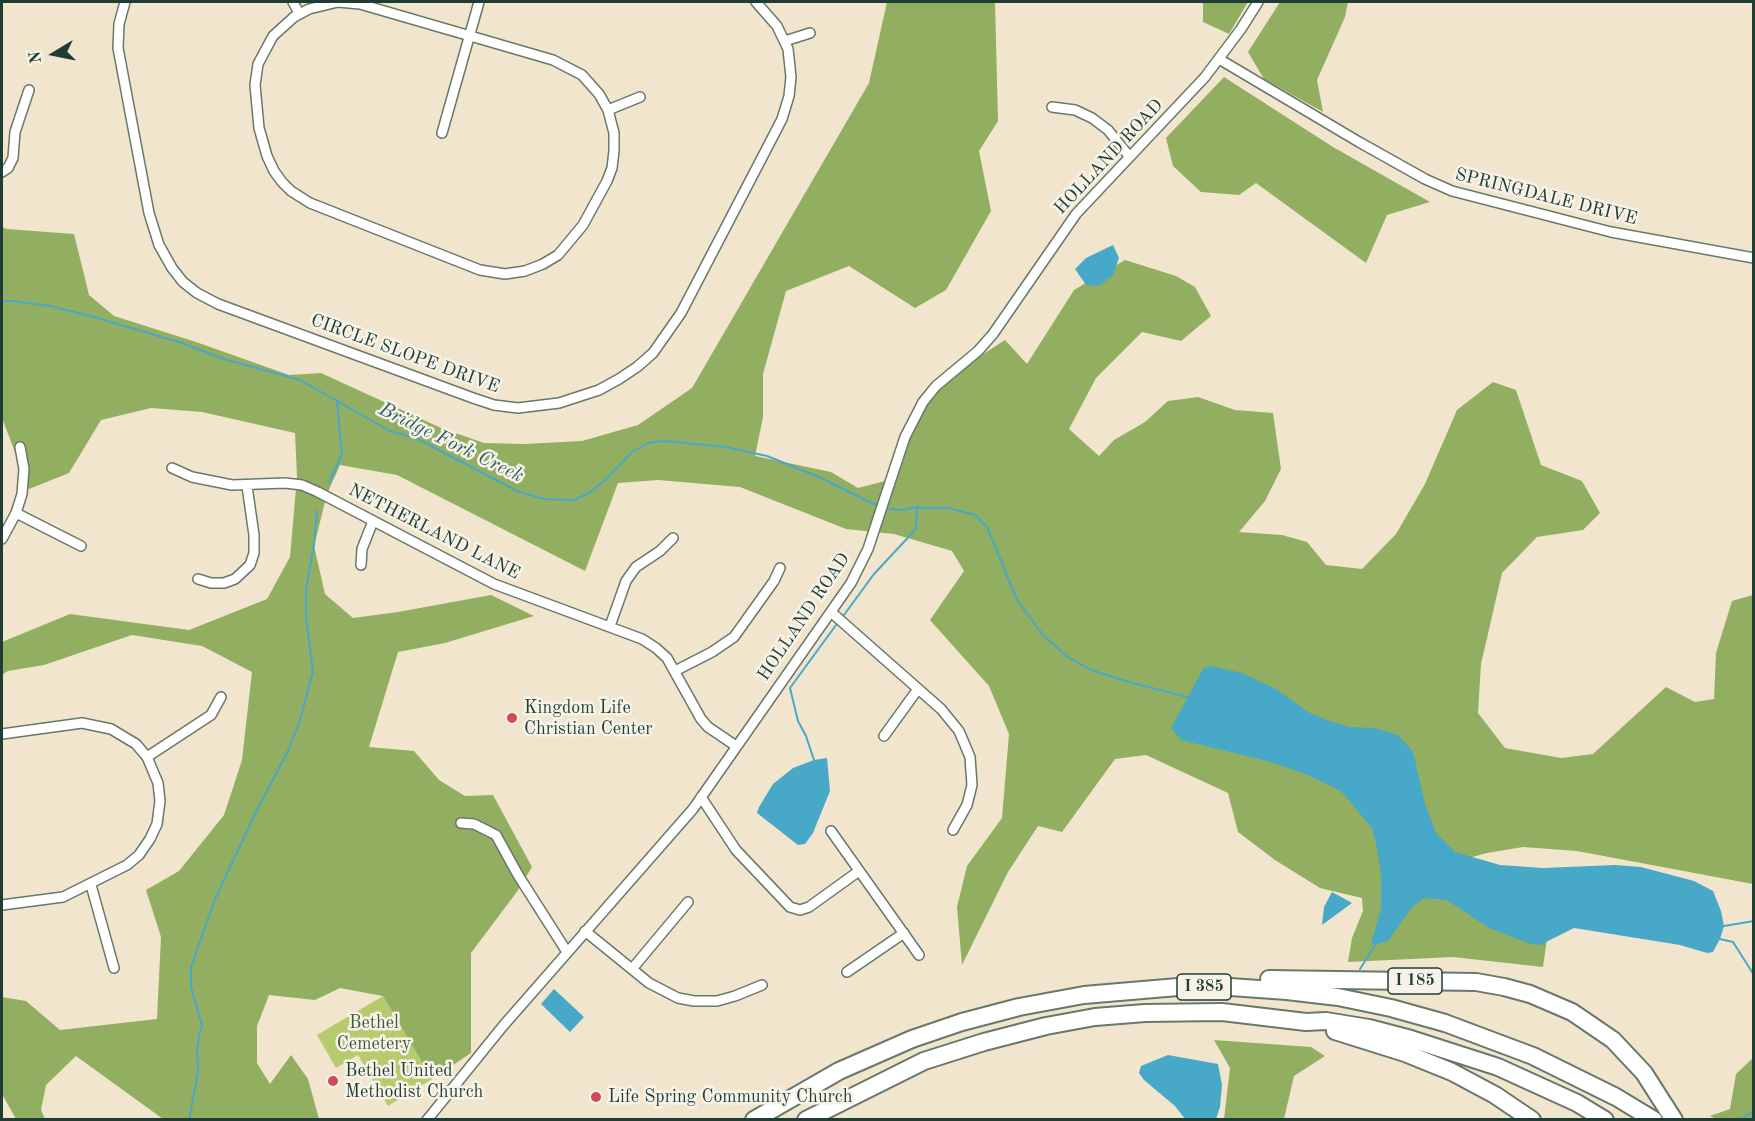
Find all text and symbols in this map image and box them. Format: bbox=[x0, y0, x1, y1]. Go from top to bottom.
north arrow bbox=[24, 24, 84, 84]
text: N bbox=[27, 50, 45, 65]
street label: HOLLAND ROAD bbox=[1050, 95, 1168, 219]
street label: SPRINGDALE DRIVE bbox=[1453, 164, 1639, 230]
street label: CIRCLE SLOPE DRIVE bbox=[308, 310, 502, 398]
water label: Bridge Fork Creek bbox=[375, 398, 527, 488]
street label: NETHERLAND LANE bbox=[345, 479, 523, 585]
street label: HOLLAND ROAD bbox=[753, 549, 855, 685]
place label: Kingdom Life Christian Center bbox=[524, 697, 653, 740]
marker: Kingdom Life Christian Center bbox=[505, 711, 519, 725]
road number: I 185 bbox=[1388, 968, 1442, 994]
road number: I 385 bbox=[1177, 974, 1231, 1000]
park label: Bethel Cemetery bbox=[337, 1012, 411, 1054]
place label: Bethel United Methodist Church bbox=[345, 1060, 483, 1102]
marker: Bethel United Methodist Church bbox=[326, 1074, 340, 1088]
place label: Life Spring Community Church bbox=[608, 1086, 853, 1108]
marker: Life Spring Community Church bbox=[589, 1090, 603, 1104]

